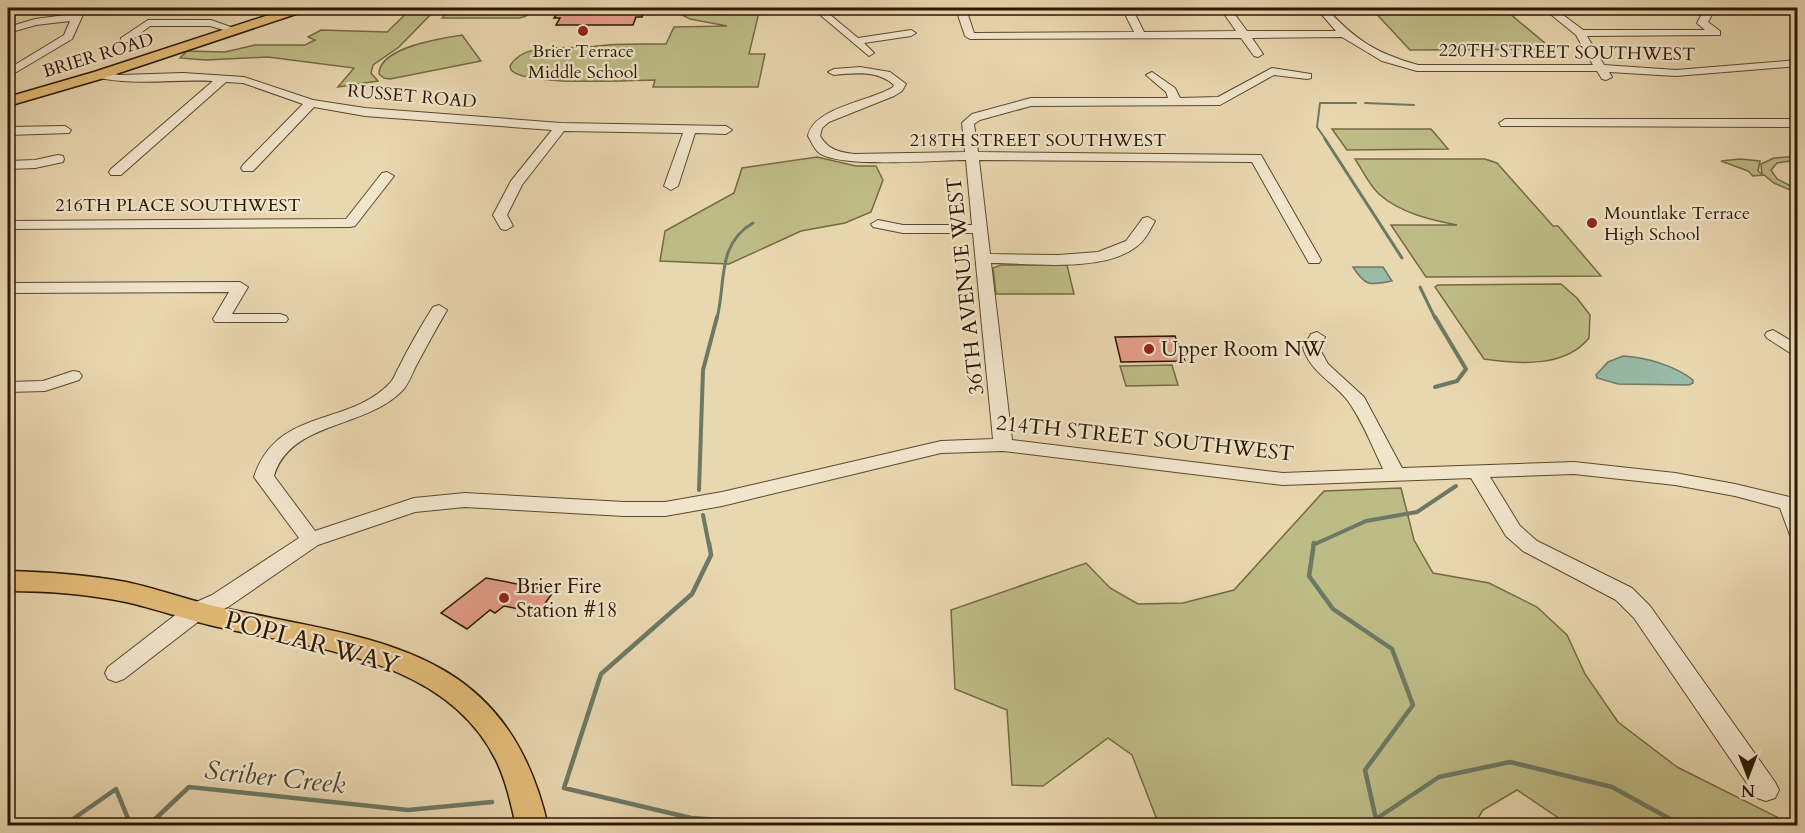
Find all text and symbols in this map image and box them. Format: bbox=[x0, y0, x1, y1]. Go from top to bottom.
marker: Brier Terrace Middle School bbox=[576, 24, 590, 38]
street label: BRIER ROAD bbox=[40, 27, 157, 84]
street label: 220TH STREET SOUTHWEST bbox=[1439, 38, 1695, 67]
place label: Brier Terrace Middle School bbox=[528, 39, 638, 85]
street label: RUSSET ROAD bbox=[346, 78, 478, 115]
street label: 218TH STREET SOUTHWEST bbox=[910, 128, 1166, 153]
street label: 36TH AVENUE WEST bbox=[940, 175, 991, 396]
street label: 216TH PLACE SOUTHWEST bbox=[55, 193, 301, 218]
place label: Mountlake Terrace High School bbox=[1604, 201, 1750, 247]
marker: Mountlake Terrace High School bbox=[1585, 216, 1599, 230]
place label: Upper Room NW bbox=[1161, 335, 1326, 364]
marker: Upper Room NW bbox=[1142, 342, 1156, 356]
street label: 214TH STREET SOUTHWEST bbox=[995, 408, 1295, 469]
place label: Brier Fire Station #18 bbox=[516, 572, 617, 625]
marker: Brier Fire Station #18 bbox=[497, 591, 511, 605]
street label: POPLAR WAY bbox=[221, 602, 403, 683]
north arrow bbox=[1718, 746, 1778, 806]
water label: Scriber Creek bbox=[203, 752, 348, 803]
text: N bbox=[1741, 779, 1755, 801]

